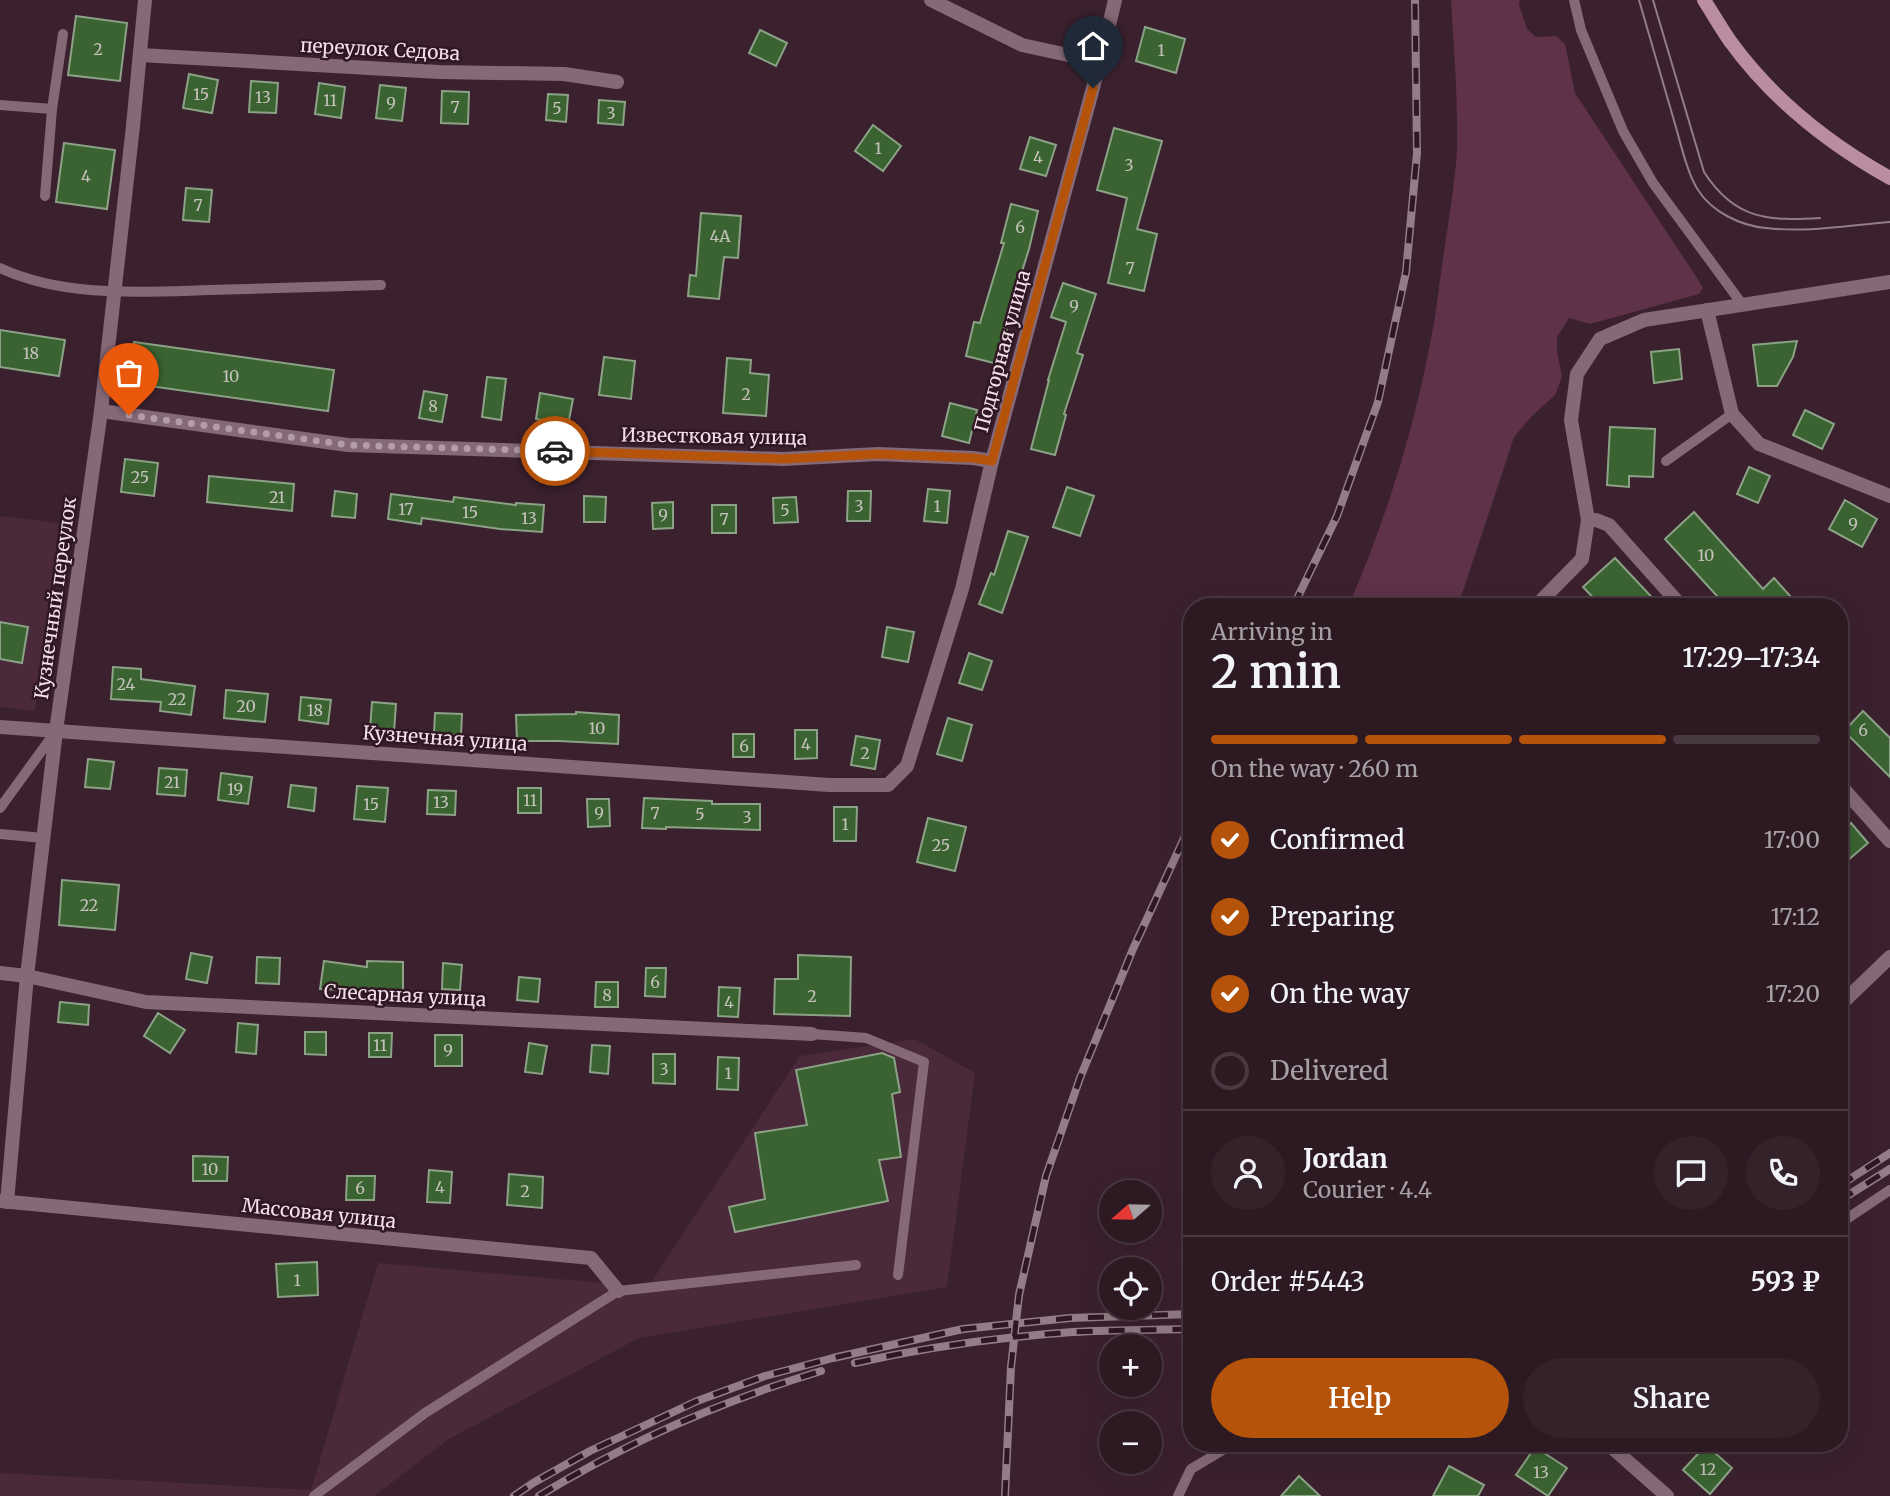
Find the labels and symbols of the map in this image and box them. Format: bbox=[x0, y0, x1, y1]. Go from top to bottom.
pin bbox=[1063, 16, 1123, 88]
street label: переулок Седова bbox=[299, 33, 461, 65]
house number: 2 bbox=[93, 39, 103, 59]
house number: 1 bbox=[1157, 40, 1165, 60]
house number: 15 bbox=[193, 84, 209, 104]
house number: 13 bbox=[255, 87, 271, 107]
house number: 11 bbox=[323, 90, 337, 110]
house number: 9 bbox=[386, 93, 396, 113]
house number: 7 bbox=[450, 97, 460, 117]
house number: 5 bbox=[552, 98, 562, 118]
house number: 3 bbox=[606, 103, 616, 123]
house number: 1 bbox=[874, 138, 882, 158]
house number: 4 bbox=[1033, 147, 1043, 167]
house number: 3 bbox=[1124, 155, 1134, 175]
house number: 4 bbox=[81, 166, 91, 186]
house number: 7 bbox=[193, 195, 203, 215]
house number: 6 bbox=[1015, 217, 1025, 237]
house number: 4А bbox=[710, 226, 731, 246]
house number: 7 bbox=[1125, 258, 1135, 278]
street label: Подгорная улица bbox=[969, 267, 1035, 435]
house number: 9 bbox=[1069, 296, 1079, 316]
house number: 18 bbox=[23, 343, 39, 363]
pin bbox=[99, 343, 159, 415]
house number: 10 bbox=[223, 366, 239, 386]
house number: 2 bbox=[741, 384, 751, 404]
house number: 8 bbox=[428, 396, 438, 416]
courier bbox=[520, 416, 590, 486]
street label: Известковая улица bbox=[621, 422, 807, 450]
house number: 25 bbox=[131, 467, 149, 487]
house number: 21 bbox=[269, 487, 285, 507]
street label: Кузнечный переулок bbox=[29, 495, 81, 701]
house number: 3 bbox=[854, 496, 864, 516]
house number: 1 bbox=[933, 496, 941, 516]
house number: 17 bbox=[398, 499, 414, 519]
house number: 5 bbox=[780, 500, 790, 520]
house number: 15 bbox=[462, 502, 478, 522]
house number: 9 bbox=[658, 505, 668, 525]
house number: 13 bbox=[521, 508, 537, 528]
house number: 7 bbox=[719, 509, 729, 529]
house number: 9 bbox=[1848, 514, 1858, 534]
house number: 10 bbox=[1698, 545, 1714, 565]
house number: 24 bbox=[117, 674, 136, 694]
house number: 22 bbox=[168, 689, 186, 709]
house number: 20 bbox=[236, 696, 256, 716]
house number: 18 bbox=[307, 700, 323, 720]
house number: 10 bbox=[589, 718, 605, 738]
street label: Кузнечная улица bbox=[362, 720, 528, 756]
house number: 6 bbox=[1858, 720, 1868, 740]
house number: 4 bbox=[801, 734, 811, 754]
house number: 6 bbox=[739, 736, 749, 756]
house number: 2 bbox=[860, 743, 870, 763]
house number: 21 bbox=[164, 772, 180, 792]
house number: 19 bbox=[227, 779, 243, 799]
house number: 11 bbox=[523, 790, 537, 810]
house number: 13 bbox=[433, 792, 449, 812]
house number: 15 bbox=[363, 794, 379, 814]
house number: 9 bbox=[594, 803, 604, 823]
house number: 7 bbox=[650, 803, 660, 823]
house number: 5 bbox=[695, 804, 705, 824]
house number: 3 bbox=[742, 807, 752, 827]
house number: 1 bbox=[841, 814, 849, 834]
house number: 25 bbox=[932, 835, 950, 855]
house number: 22 bbox=[80, 895, 98, 915]
house number: 6 bbox=[650, 972, 660, 992]
street label: Слесарная улица bbox=[323, 979, 487, 1011]
house number: 8 bbox=[602, 985, 612, 1005]
house number: 2 bbox=[807, 986, 817, 1006]
house number: 4 bbox=[724, 992, 734, 1012]
house number: 11 bbox=[373, 1035, 387, 1055]
house number: 9 bbox=[443, 1040, 453, 1060]
house number: 3 bbox=[659, 1059, 669, 1079]
house number: 1 bbox=[724, 1063, 732, 1083]
house number: 10 bbox=[202, 1159, 218, 1179]
house number: 4 bbox=[435, 1177, 445, 1197]
house number: 6 bbox=[355, 1178, 365, 1198]
north arrow bbox=[1099, 1180, 1162, 1242]
house number: 2 bbox=[520, 1181, 530, 1201]
street label: Массовая улица bbox=[241, 1193, 397, 1233]
house number: 1 bbox=[293, 1270, 301, 1290]
house number: 12 bbox=[1700, 1459, 1716, 1479]
house number: 13 bbox=[1533, 1462, 1549, 1482]

